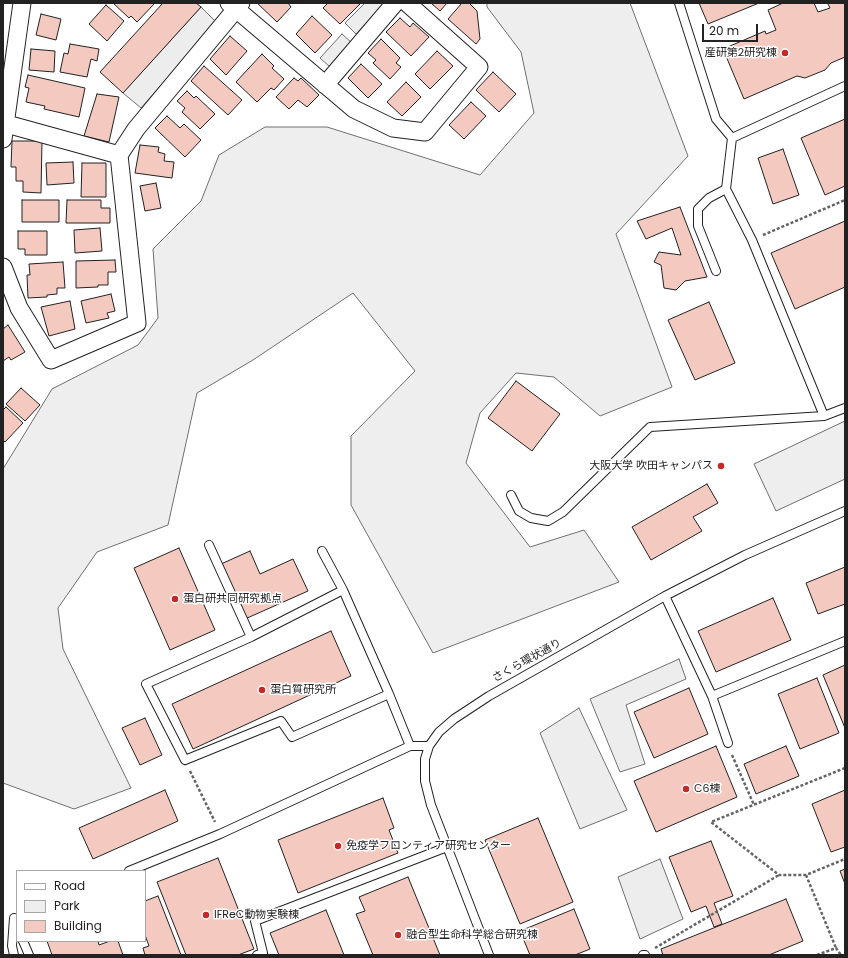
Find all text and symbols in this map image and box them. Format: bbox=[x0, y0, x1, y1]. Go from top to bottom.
scale bar bbox=[704, 16, 760, 42]
text: 20 m bbox=[709, 22, 739, 39]
place label: 産研第2研究棟 bbox=[705, 46, 777, 60]
marker: 産研第2研究棟 bbox=[780, 48, 790, 58]
place label: 大阪大学 吹田キャンパス bbox=[589, 459, 713, 473]
marker: 大阪大学 吹田キャンパス bbox=[716, 461, 726, 471]
place label: 蛋白研共同研究拠点 bbox=[183, 592, 282, 606]
marker: 蛋白研共同研究拠点 bbox=[170, 594, 180, 604]
street label: さくら環状通り bbox=[490, 637, 564, 685]
place label: 蛋白質研究所 bbox=[270, 683, 336, 697]
marker: 蛋白質研究所 bbox=[257, 685, 267, 695]
place label: C6棟 bbox=[694, 782, 720, 796]
marker: C6棟 bbox=[681, 784, 691, 794]
place label: 免疫学フロンティア研究センター bbox=[346, 839, 511, 853]
marker: 免疫学フロンティア研究センター bbox=[333, 841, 343, 851]
legend bbox=[16, 870, 146, 942]
text: Road bbox=[54, 877, 85, 894]
text: Park bbox=[54, 897, 80, 914]
place label: IFReC動物実験棟 bbox=[214, 908, 299, 922]
marker: IFReC動物実験棟 bbox=[201, 910, 211, 920]
text: Building bbox=[54, 917, 102, 934]
place label: 融合型生命科学総合研究棟 bbox=[406, 928, 538, 942]
marker: 融合型生命科学総合研究棟 bbox=[393, 930, 403, 940]

